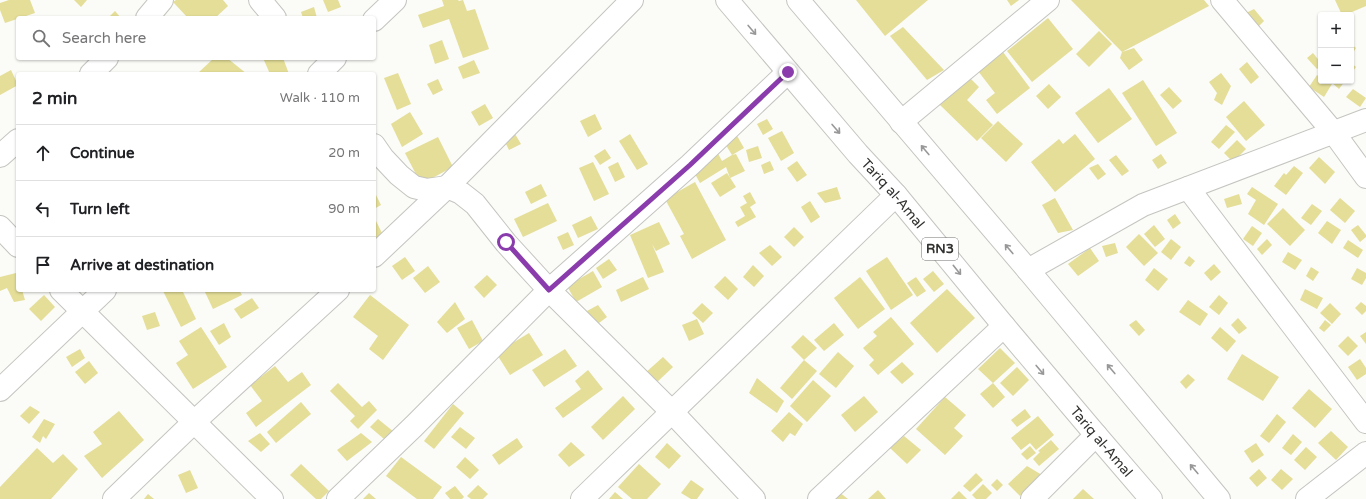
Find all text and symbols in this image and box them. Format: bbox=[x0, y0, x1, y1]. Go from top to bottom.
map controls bbox=[1318, 12, 1354, 84]
button: + bbox=[1318, 12, 1354, 48]
search box bbox=[16, 16, 376, 60]
one-way arrow bbox=[747, 25, 757, 35]
icon: search bbox=[30, 27, 52, 49]
text: Search here bbox=[62, 29, 146, 47]
button: − bbox=[1318, 48, 1354, 84]
route end bbox=[779, 63, 797, 81]
text: 2 min bbox=[32, 88, 77, 109]
text: Walk · 110 m bbox=[280, 90, 360, 106]
one-way arrow bbox=[832, 123, 841, 134]
icon: ahead bbox=[32, 142, 54, 164]
text: Continue bbox=[70, 144, 134, 162]
text: 20 m bbox=[328, 145, 360, 161]
one-way arrow bbox=[921, 145, 930, 155]
street label: Tariq al-Amal bbox=[858, 155, 928, 232]
icon: left bbox=[32, 198, 54, 220]
text: Turn left bbox=[70, 200, 130, 218]
text: 90 m bbox=[328, 201, 360, 217]
route start bbox=[497, 233, 515, 251]
road number: RN3 bbox=[922, 238, 958, 260]
one-way arrow bbox=[1005, 243, 1014, 254]
icon: arrive bbox=[32, 254, 54, 276]
text: Arrive at destination bbox=[70, 256, 214, 274]
one-way arrow bbox=[953, 265, 962, 275]
one-way arrow bbox=[1106, 364, 1115, 375]
one-way arrow bbox=[1036, 365, 1045, 375]
street label: Tariq al-Amal bbox=[1067, 403, 1136, 480]
one-way arrow bbox=[1190, 464, 1199, 474]

